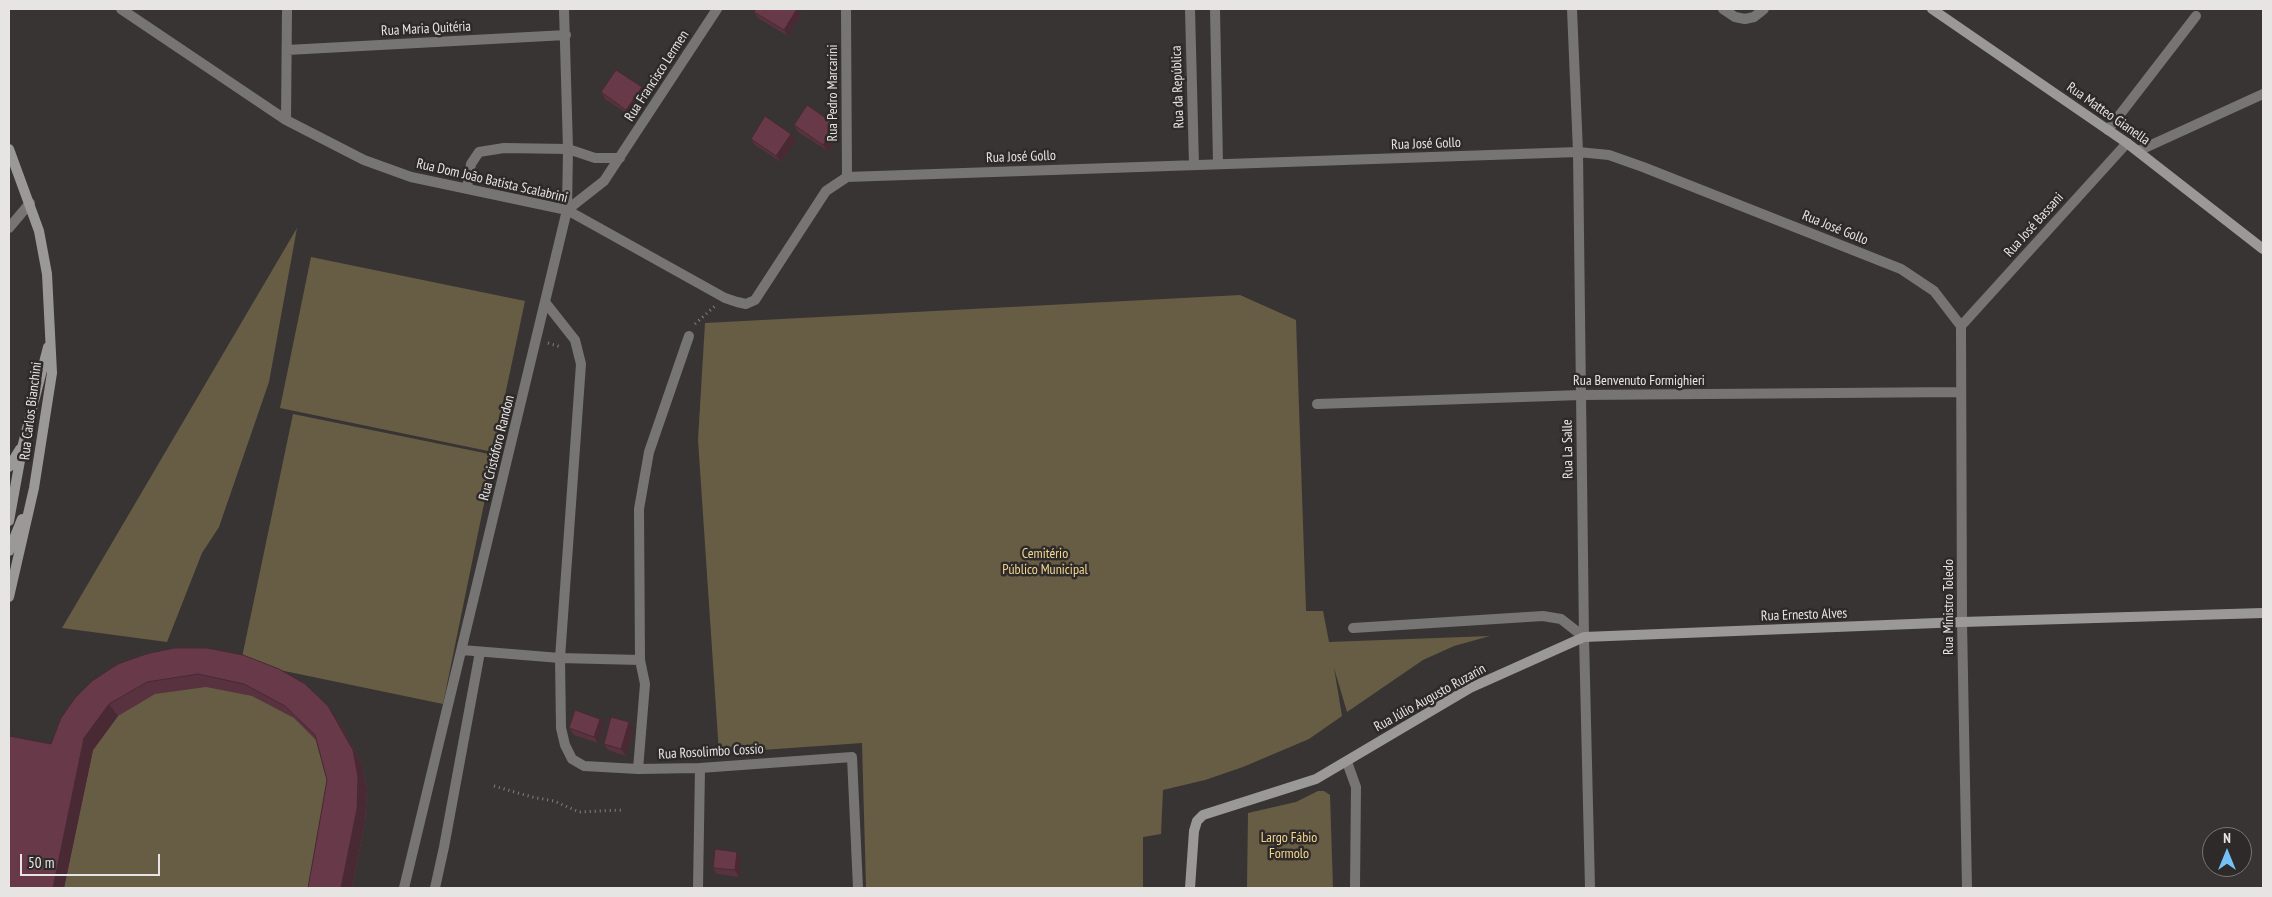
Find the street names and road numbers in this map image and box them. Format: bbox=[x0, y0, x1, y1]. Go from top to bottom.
street label: Rua Maria Quitéria bbox=[381, 18, 471, 40]
street label: Rua Francisco Lermen bbox=[621, 27, 693, 125]
street label: Rua Pedro Marcarini bbox=[825, 45, 841, 141]
street label: Rua da República bbox=[1168, 45, 1188, 129]
street label: Rua Matteo Gianella bbox=[2063, 79, 2153, 149]
street label: Rua José Gollo bbox=[1391, 134, 1461, 154]
street label: Rua José Gollo bbox=[986, 147, 1056, 167]
street label: Rua Dom João Batista Scalabrini bbox=[415, 155, 569, 207]
street label: Rua José Bassani bbox=[2001, 189, 2067, 261]
street label: Rua José Gollo bbox=[1800, 207, 1870, 249]
street label: Rua Carlos Bianchini bbox=[17, 361, 45, 461]
street label: Rua Benvenuto Formighieri bbox=[1573, 373, 1705, 389]
street label: Rua Cristóforo Randon bbox=[476, 394, 518, 502]
street label: Rua La Salle bbox=[1559, 419, 1577, 479]
street label: Rua Ministro Toledo bbox=[1941, 559, 1957, 655]
street label: Rua Ernesto Alves bbox=[1761, 605, 1847, 625]
street label: Rua Júlio Augusto Ruzarin bbox=[1371, 660, 1489, 736]
street label: Rua Rosolimbo Cossio bbox=[658, 741, 764, 763]

